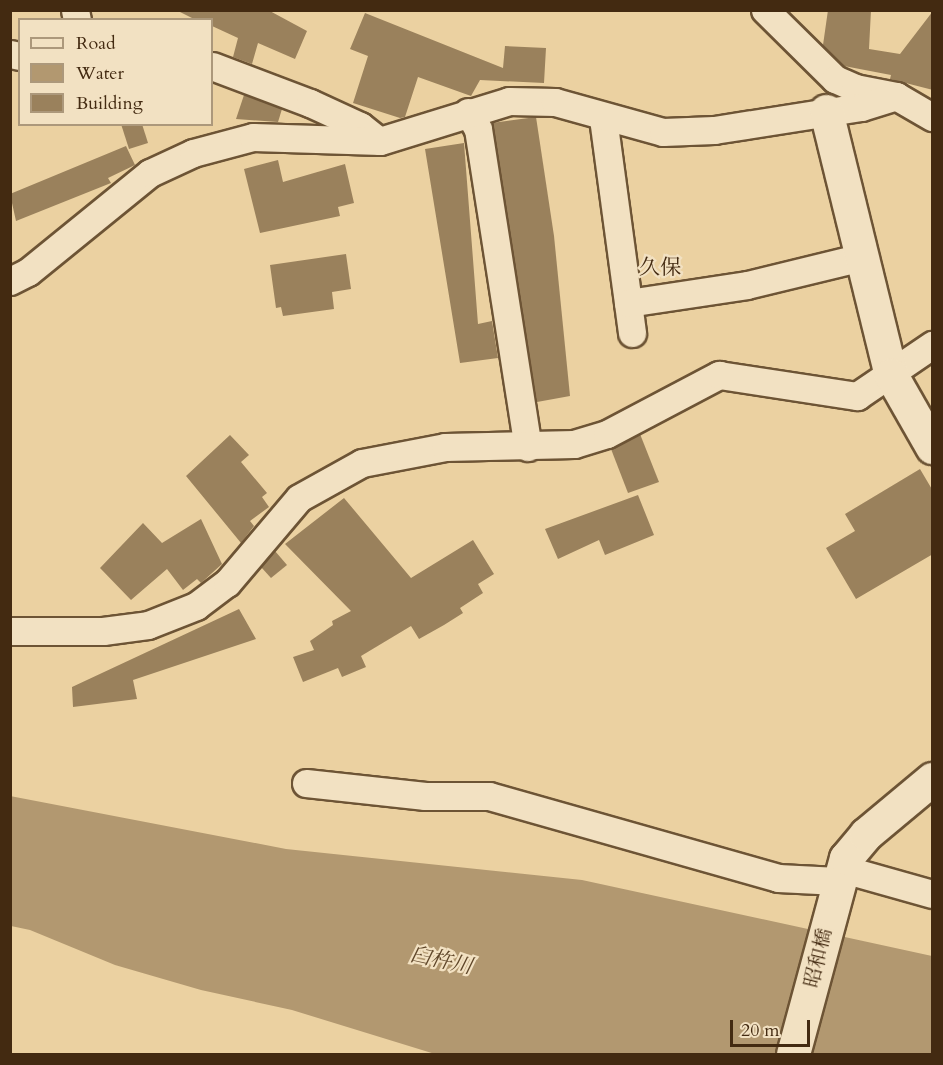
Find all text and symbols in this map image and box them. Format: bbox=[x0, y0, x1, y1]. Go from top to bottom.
legend bbox=[18, 18, 213, 126]
text: Road bbox=[76, 31, 116, 56]
text: Water bbox=[76, 61, 124, 86]
text: Building bbox=[76, 91, 143, 116]
district label: 久保 bbox=[639, 255, 681, 281]
street label: 昭和橋 bbox=[799, 926, 837, 990]
water label: 臼杵川 bbox=[408, 942, 474, 980]
scale bar bbox=[733, 1008, 812, 1046]
text: 20 m bbox=[741, 1018, 780, 1043]

